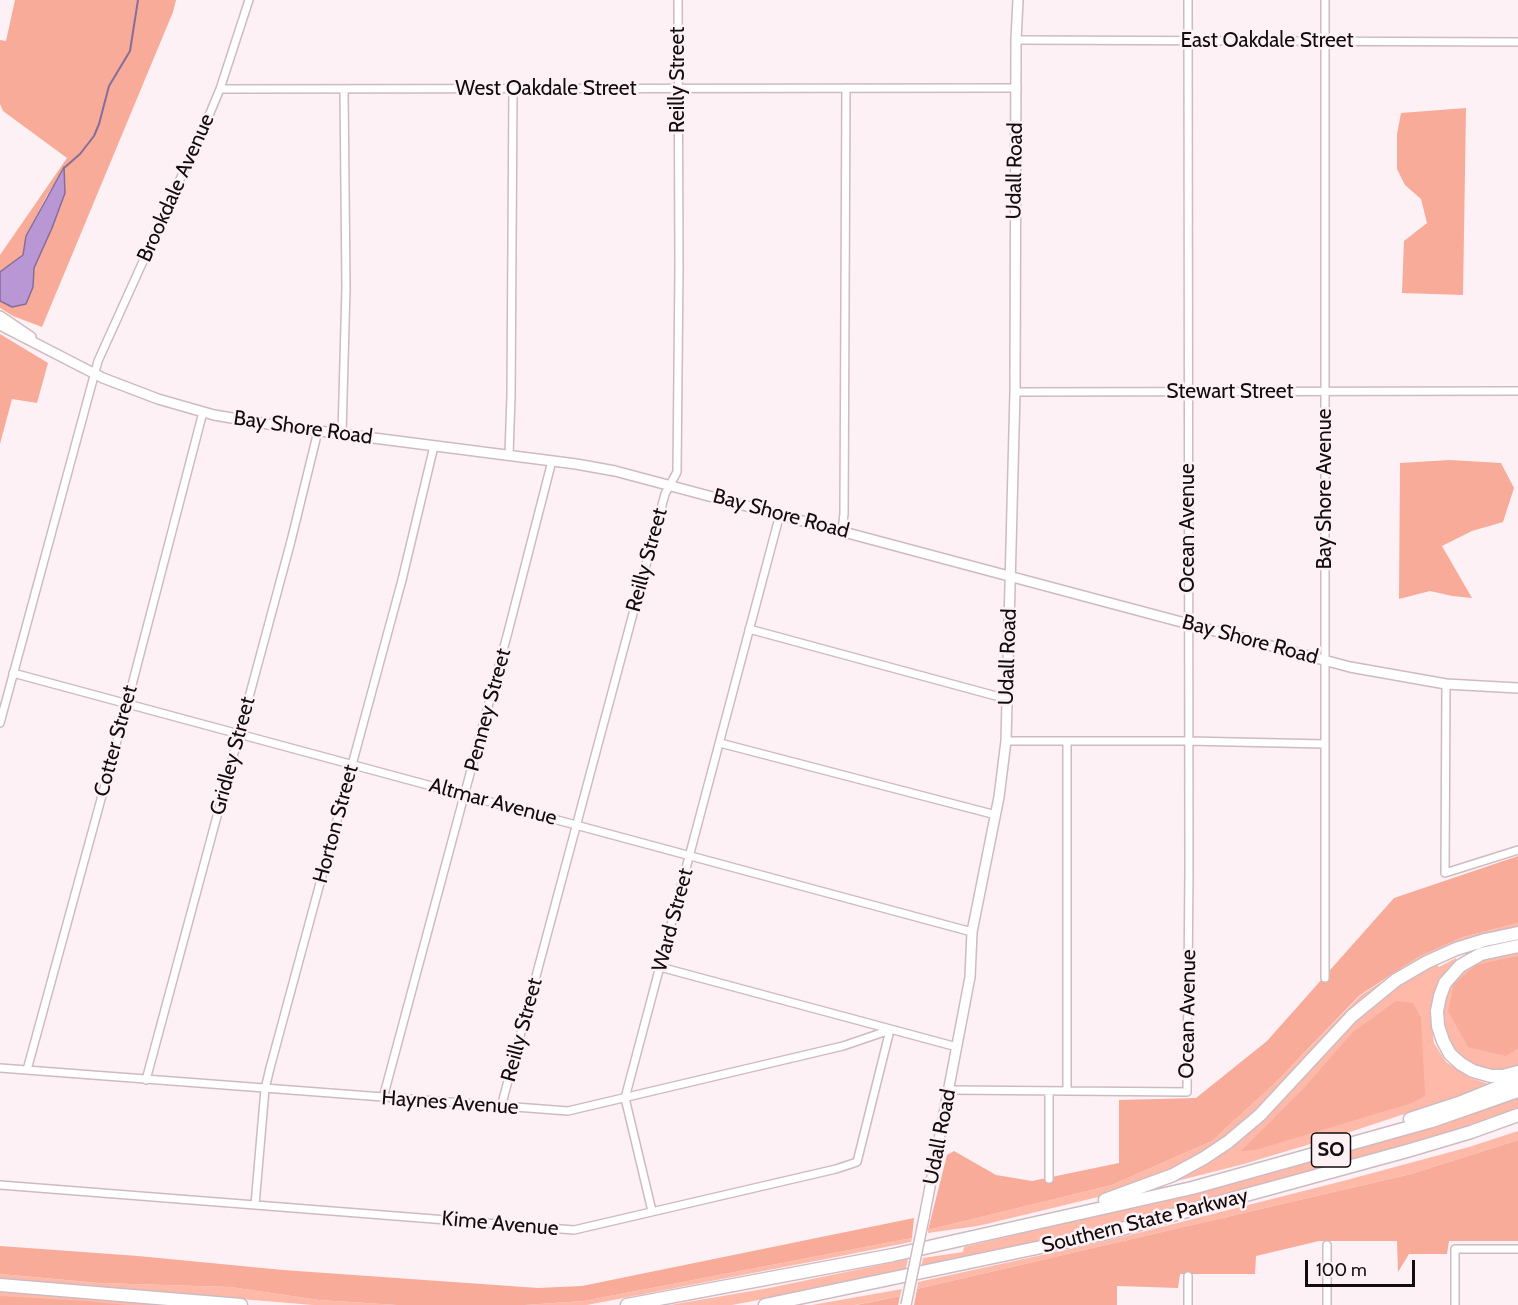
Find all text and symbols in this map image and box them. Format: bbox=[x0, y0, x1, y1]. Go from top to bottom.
street label: Reilly Street bbox=[665, 27, 691, 133]
street label: East Oakdale Street bbox=[1180, 28, 1354, 54]
street label: West Oakdale Street bbox=[455, 76, 637, 102]
street label: Brookdale Avenue bbox=[132, 110, 220, 266]
street label: Udall Road bbox=[1002, 122, 1028, 220]
street label: Stewart Street bbox=[1166, 379, 1294, 405]
street label: Bay Shore Road bbox=[232, 406, 374, 450]
street label: Bay Shore Avenue bbox=[1312, 408, 1338, 570]
street label: Ocean Avenue bbox=[1175, 463, 1201, 593]
street label: Bay Shore Road bbox=[710, 484, 852, 544]
street label: Reilly Street bbox=[621, 505, 673, 615]
street label: Udall Road bbox=[994, 608, 1022, 706]
street label: Bay Shore Road bbox=[1179, 610, 1321, 670]
street label: Penney Street bbox=[460, 646, 516, 774]
street label: Cotter Street bbox=[89, 683, 143, 799]
street label: Gridley Street bbox=[205, 694, 261, 818]
street label: Horton Street bbox=[308, 762, 364, 886]
street label: Altmar Avenue bbox=[426, 773, 560, 831]
street label: Ward Street bbox=[647, 866, 699, 974]
street label: Ocean Avenue bbox=[1174, 949, 1202, 1079]
street label: Reilly Street bbox=[496, 975, 548, 1085]
street label: Haynes Avenue bbox=[381, 1086, 519, 1120]
street label: Udall Road bbox=[918, 1087, 962, 1187]
road number: SO bbox=[1312, 1133, 1350, 1167]
street label: Southern State Parkway bbox=[1039, 1183, 1251, 1259]
street label: Kime Avenue bbox=[440, 1206, 560, 1242]
scale bar bbox=[1308, 1248, 1418, 1286]
text: 100 m bbox=[1316, 1259, 1367, 1281]

